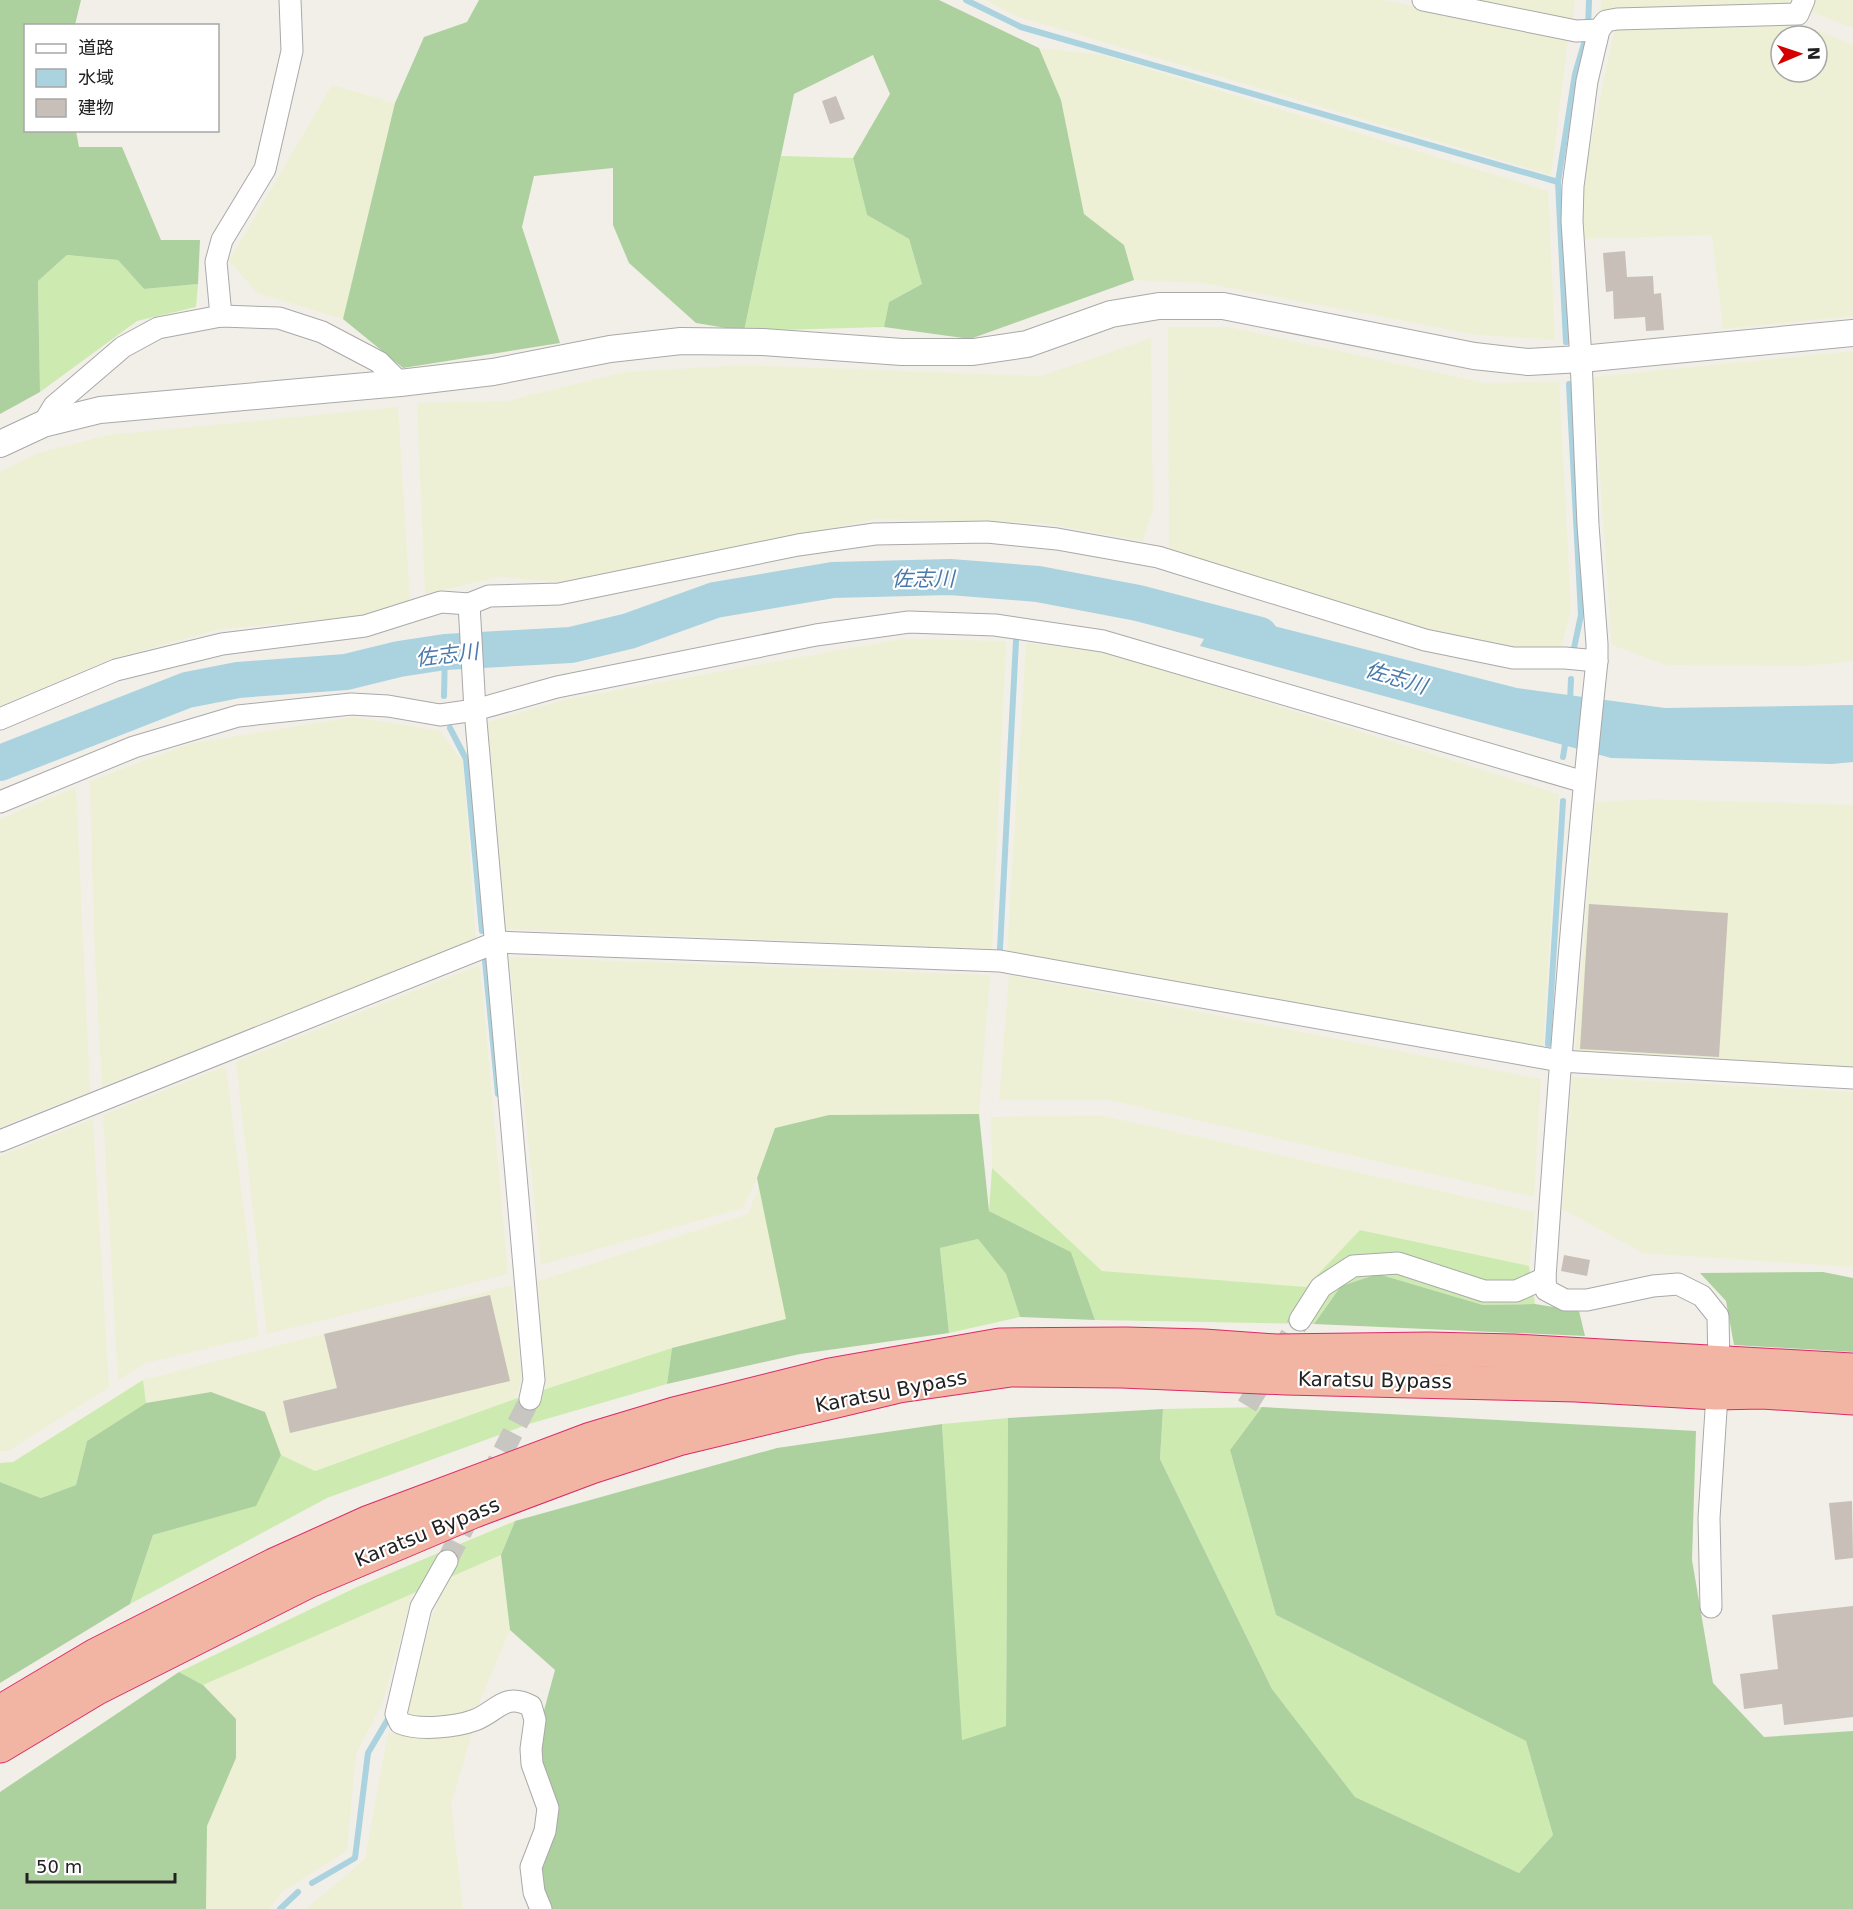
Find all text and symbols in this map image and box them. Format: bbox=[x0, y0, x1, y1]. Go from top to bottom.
legend bbox=[24, 24, 219, 132]
north arrow bbox=[1769, 24, 1829, 84]
text: 道路 bbox=[78, 37, 114, 58]
text: N bbox=[1804, 46, 1823, 61]
text: 水域 bbox=[78, 67, 114, 88]
text: 建物 bbox=[78, 97, 114, 118]
water label: 佐志川 bbox=[892, 567, 956, 591]
water label: 佐志川 bbox=[414, 639, 482, 671]
water label: 佐志川 bbox=[1362, 657, 1432, 699]
street label: Karatsu Bypass bbox=[813, 1365, 969, 1417]
street label: Karatsu Bypass bbox=[1298, 1367, 1452, 1393]
street label: Karatsu Bypass bbox=[351, 1492, 503, 1572]
scale bar bbox=[27, 1846, 176, 1884]
text: 50 m bbox=[36, 1856, 82, 1877]

